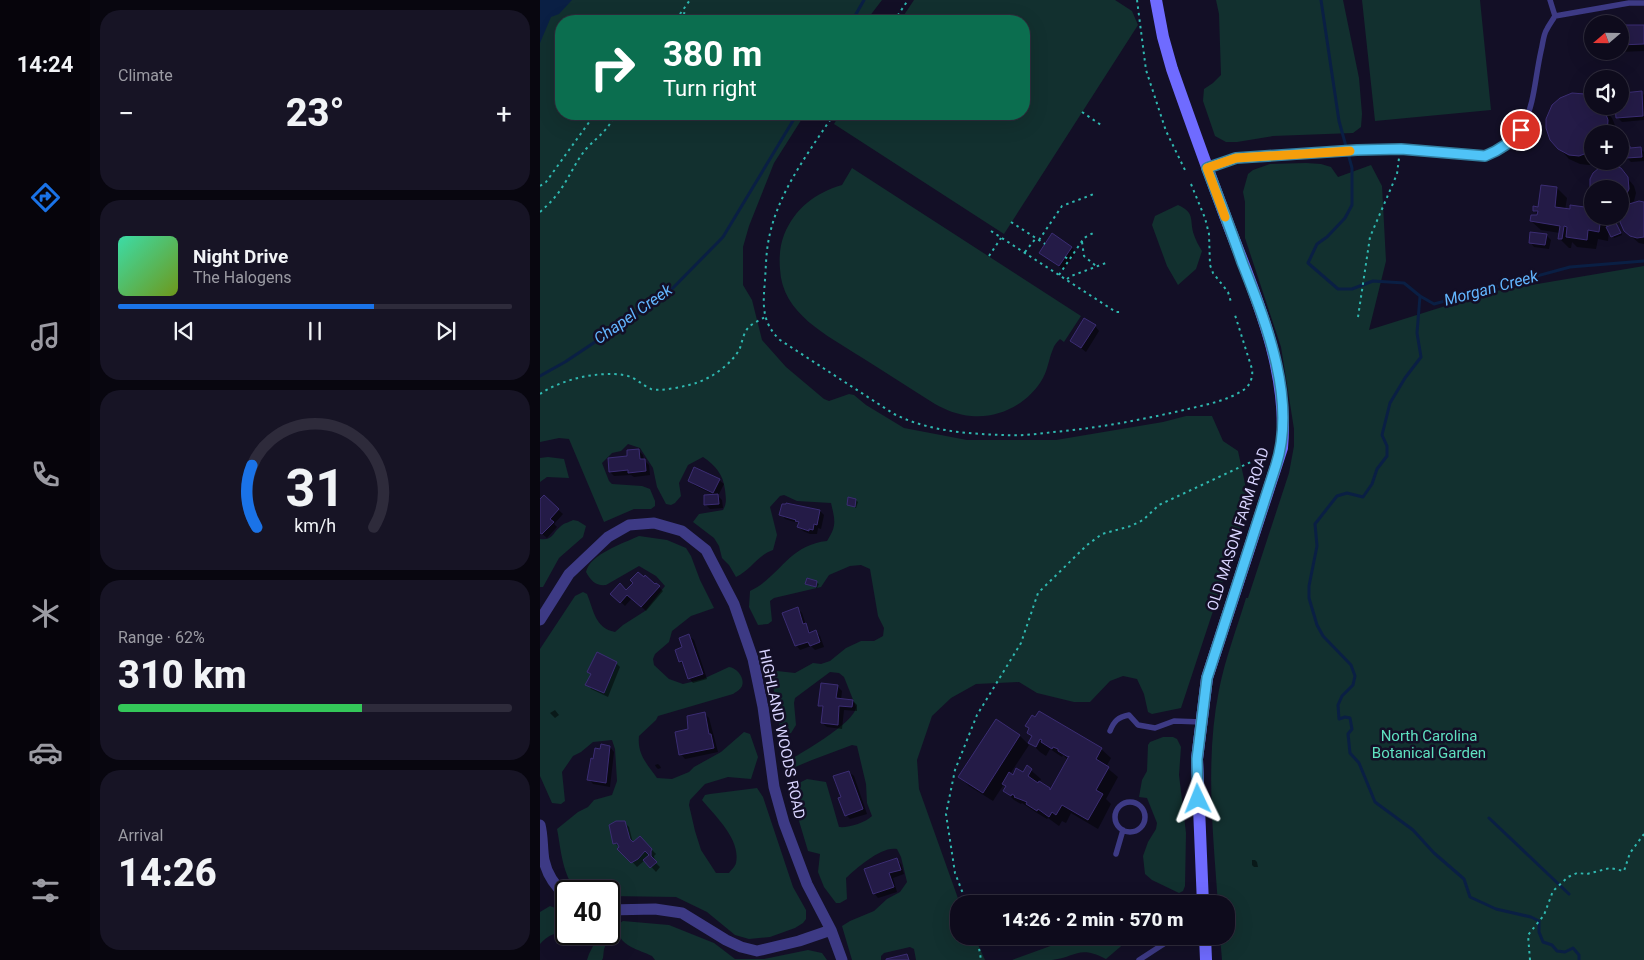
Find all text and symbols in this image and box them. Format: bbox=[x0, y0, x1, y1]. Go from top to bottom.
north arrow bbox=[1584, 15, 1629, 60]
map controls bbox=[1584, 15, 1629, 225]
text: 380 m bbox=[663, 34, 762, 75]
icon: right bbox=[580, 35, 645, 100]
text: 14:24 bbox=[17, 52, 73, 77]
text: Climate bbox=[118, 66, 173, 85]
button: sound bbox=[1584, 70, 1629, 115]
text: Turn right bbox=[663, 76, 757, 101]
text: 23° bbox=[286, 91, 344, 135]
text: − bbox=[118, 97, 134, 130]
text: + bbox=[496, 97, 512, 130]
pin bbox=[1500, 109, 1542, 151]
icon: arrive bbox=[1507, 116, 1535, 144]
button: + bbox=[1584, 125, 1629, 170]
icon: directions bbox=[28, 180, 63, 215]
button: − bbox=[1584, 180, 1629, 225]
text: Night Drive bbox=[193, 245, 288, 268]
water label: Morgan Creek bbox=[1442, 266, 1541, 310]
text: The Halogens bbox=[193, 268, 292, 287]
water label: Chapel Creek bbox=[590, 279, 677, 348]
icon: previous bbox=[170, 317, 198, 345]
icon: pause bbox=[301, 317, 329, 345]
icon: next bbox=[432, 317, 460, 345]
icon: music bbox=[28, 319, 63, 354]
street label: OLD MASON FARM ROAD bbox=[1203, 445, 1273, 613]
icon: phone bbox=[28, 457, 63, 492]
text: 31 bbox=[285, 458, 345, 519]
text: km/h bbox=[294, 515, 336, 536]
icon: climate bbox=[28, 596, 63, 631]
text: Range · 62% bbox=[118, 628, 205, 647]
street label: HIGHLAND WOODS ROAD bbox=[755, 647, 809, 821]
text: 310 km bbox=[118, 653, 247, 697]
park label: North Carolina Botanical Garden bbox=[1372, 727, 1486, 762]
icon: car bbox=[28, 735, 63, 770]
position arrow bbox=[1171, 772, 1223, 824]
text: Arrival bbox=[118, 826, 163, 845]
text: 14:26 bbox=[118, 851, 217, 895]
icon: filters bbox=[28, 873, 63, 908]
speed limit sign: 40 bbox=[555, 880, 620, 945]
text: 14:26 · 2 min · 570 m bbox=[1001, 908, 1184, 931]

